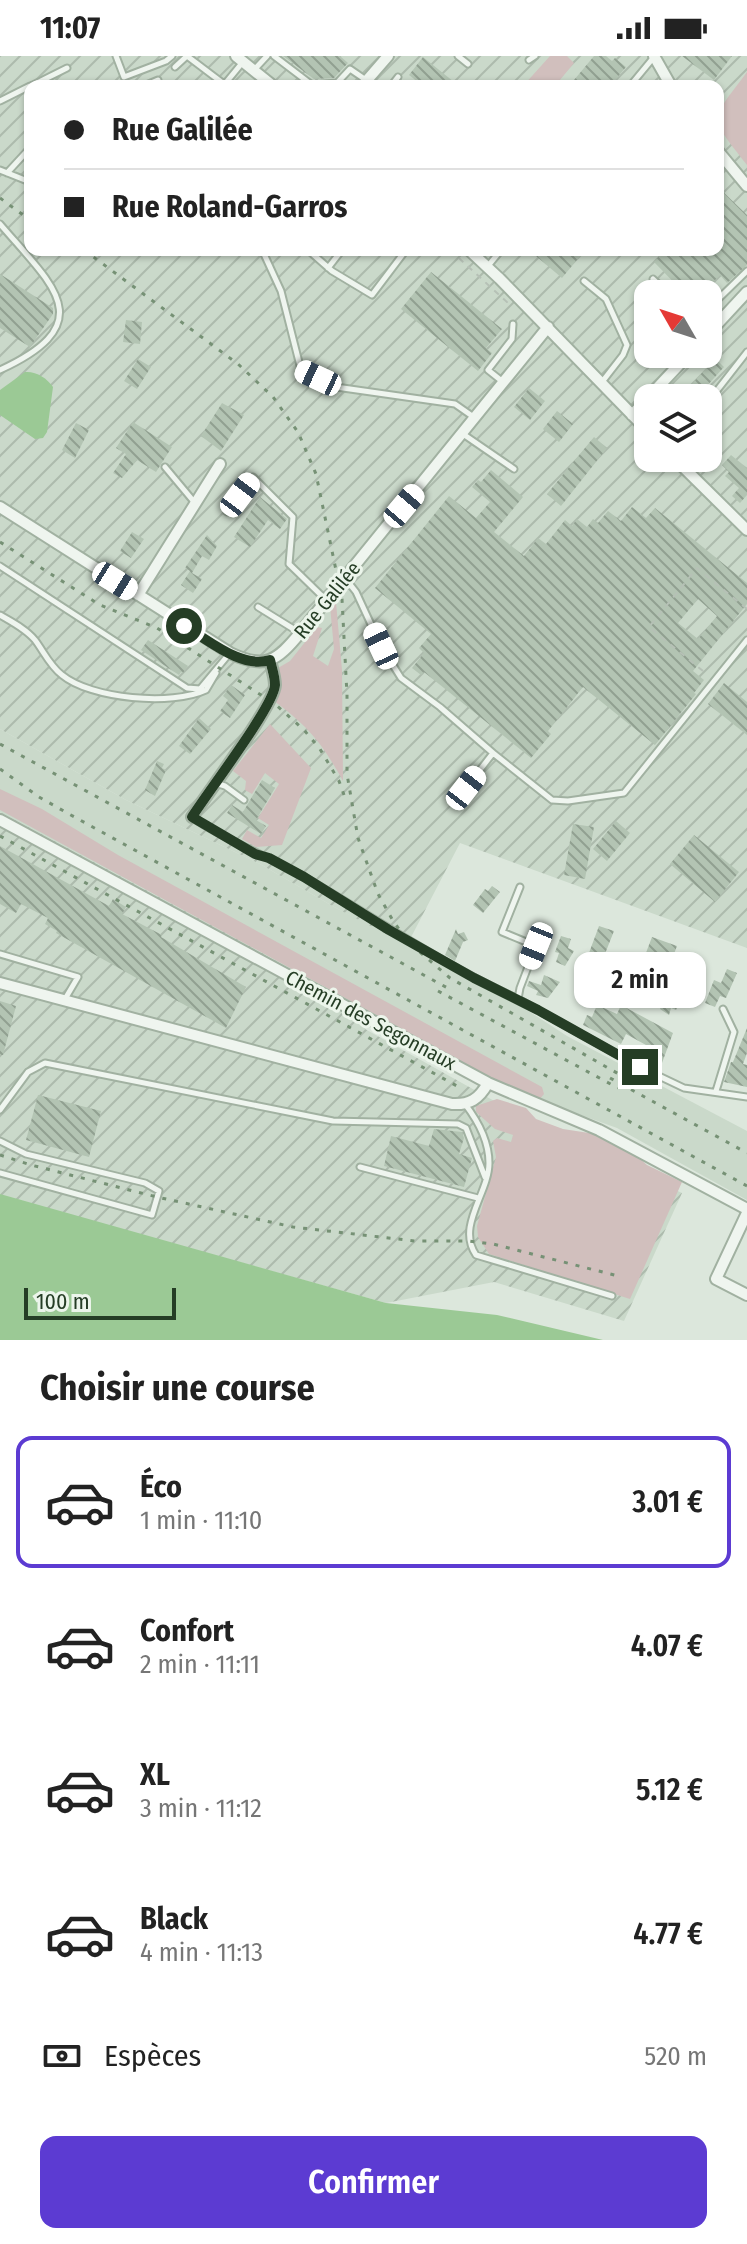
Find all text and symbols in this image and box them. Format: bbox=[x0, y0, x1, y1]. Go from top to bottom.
text: 11:07 bbox=[40, 10, 100, 46]
text: Rue Galilée bbox=[112, 112, 253, 148]
text: Rue Roland-Garros bbox=[112, 189, 347, 225]
north arrow bbox=[634, 280, 722, 368]
map controls bbox=[634, 280, 722, 472]
car bbox=[291, 357, 345, 399]
button: layers bbox=[634, 384, 722, 472]
car bbox=[216, 469, 264, 521]
car bbox=[379, 480, 429, 532]
street label: Rue Galilée bbox=[289, 557, 365, 643]
car bbox=[88, 558, 142, 604]
route start bbox=[166, 608, 202, 644]
car bbox=[360, 619, 402, 673]
car bbox=[442, 762, 490, 814]
car bbox=[516, 919, 556, 973]
callout: 2 min bbox=[574, 951, 706, 1007]
text: 2 min bbox=[611, 964, 669, 995]
street label: Chemin des Segonnaux bbox=[282, 965, 460, 1075]
route end bbox=[622, 1049, 658, 1085]
scale bar bbox=[24, 1284, 176, 1320]
text: 100 m bbox=[36, 1288, 90, 1315]
text: Choisir une course bbox=[40, 1366, 315, 1410]
icon: car bbox=[44, 1466, 116, 1538]
text: Éco bbox=[140, 1469, 182, 1505]
text: 3.01 € bbox=[632, 1484, 703, 1520]
text: 1 min · 11:10 bbox=[140, 1505, 262, 1536]
icon: car bbox=[44, 1610, 116, 1682]
text: Confort bbox=[140, 1613, 234, 1649]
text: 4.07 € bbox=[631, 1628, 703, 1664]
text: 2 min · 11:11 bbox=[140, 1649, 260, 1680]
icon: car bbox=[44, 1754, 116, 1826]
text: XL bbox=[140, 1757, 170, 1793]
text: 5.12 € bbox=[636, 1772, 703, 1808]
text: 3 min · 11:12 bbox=[140, 1793, 262, 1824]
icon: car bbox=[44, 1898, 116, 1970]
text: Black bbox=[140, 1901, 208, 1937]
text: 4.77 € bbox=[633, 1916, 703, 1952]
text: 4 min · 11:13 bbox=[140, 1937, 263, 1968]
icon: cash bbox=[40, 2034, 84, 2078]
text: Espèces bbox=[104, 2038, 201, 2074]
text: 520 m bbox=[644, 2041, 707, 2072]
button: Confirmer bbox=[40, 2136, 707, 2228]

